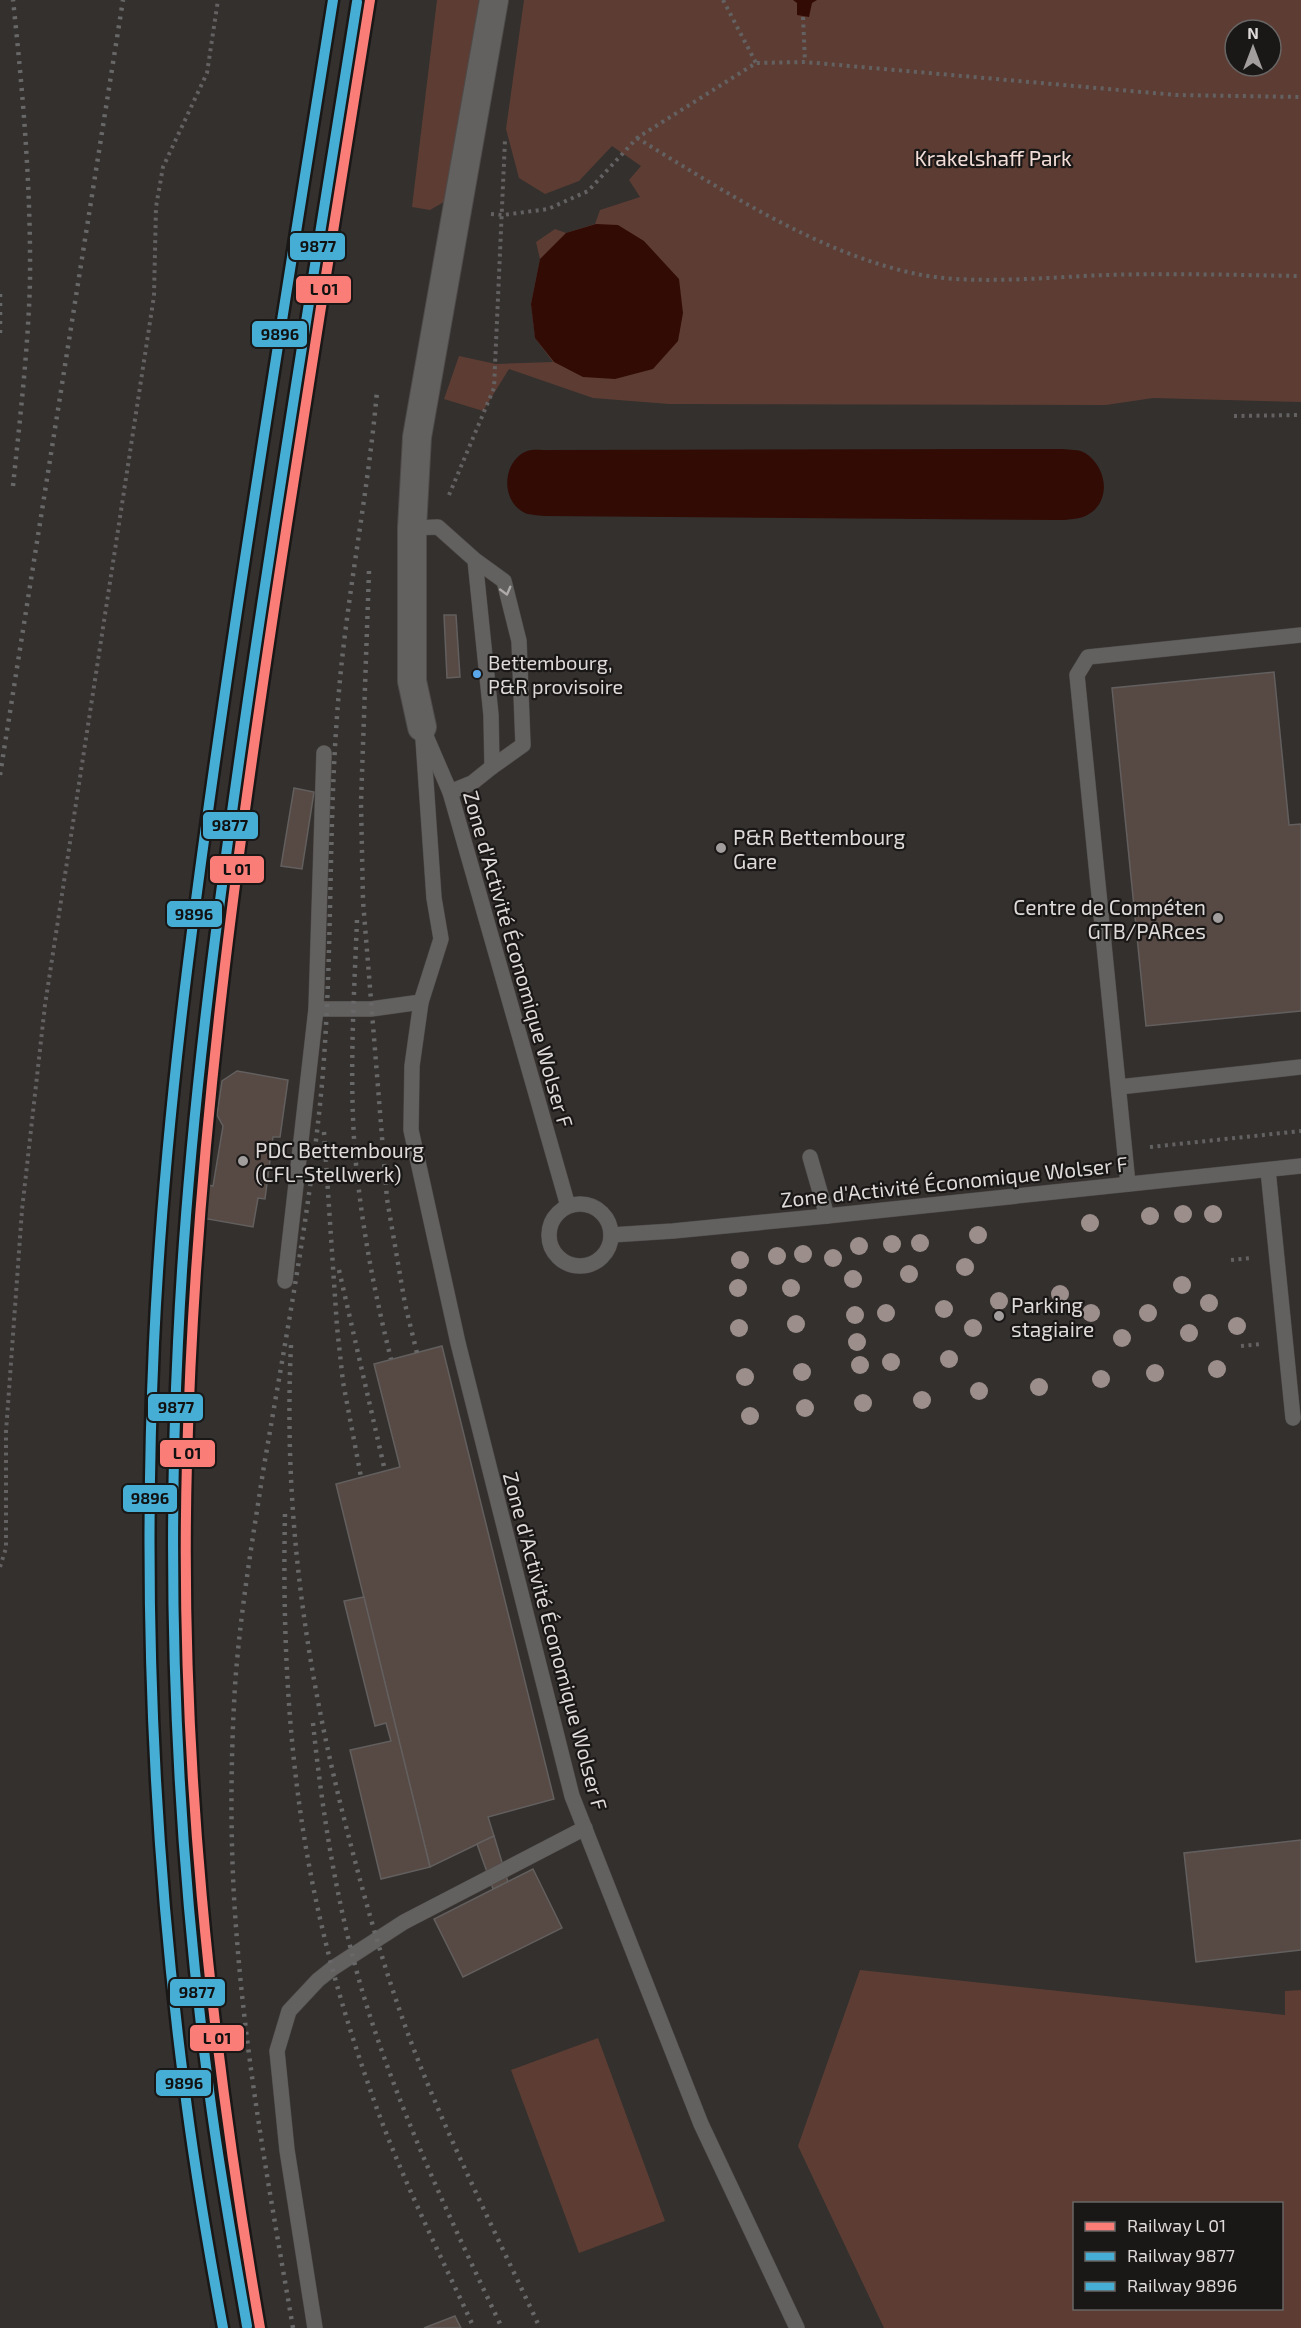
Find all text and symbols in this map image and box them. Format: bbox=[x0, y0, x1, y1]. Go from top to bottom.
north arrow bbox=[1223, 18, 1283, 78]
text: N bbox=[1247, 23, 1259, 42]
park label: Krakelshaff Park bbox=[914, 145, 1072, 170]
line badge: 9877 bbox=[289, 232, 346, 261]
text: 9877 bbox=[300, 236, 337, 255]
line badge: L 01 bbox=[295, 275, 352, 304]
text: L 01 bbox=[310, 279, 338, 298]
line badge: 9896 bbox=[251, 320, 308, 348]
text: 9896 bbox=[261, 324, 299, 343]
one-way arrow bbox=[499, 585, 512, 595]
place label: Bettembourg, P&R provisoire bbox=[488, 650, 623, 698]
marker: Bettembourg, P&R provisoire bbox=[471, 668, 483, 680]
street label: Zone d'Activité Économique Wolser F bbox=[459, 788, 579, 1130]
line badge: 9877 bbox=[202, 811, 259, 840]
text: 9877 bbox=[212, 815, 249, 834]
place label: P&R Bettembourg Gare bbox=[733, 824, 905, 873]
marker: P&R Bettembourg Gare bbox=[714, 841, 728, 855]
line badge: L 01 bbox=[209, 855, 265, 884]
text: L 01 bbox=[223, 859, 251, 878]
place label: Centre de Compéten GTB/PARces bbox=[1013, 894, 1206, 943]
line badge: 9896 bbox=[166, 900, 223, 928]
text: 9896 bbox=[175, 904, 213, 923]
marker: Centre de Compéten GTB/PARces bbox=[1211, 911, 1225, 925]
place label: PDC Bettembourg (CFL-Stellwerk) bbox=[255, 1137, 424, 1186]
street label: Zone d'Activité Économique Wolser F bbox=[779, 1150, 1129, 1212]
marker: PDC Bettembourg (CFL-Stellwerk) bbox=[236, 1154, 250, 1168]
place label: Parking stagiaire bbox=[1011, 1292, 1094, 1341]
marker: Parking stagiaire bbox=[992, 1309, 1006, 1323]
line badge: 9877 bbox=[147, 1393, 204, 1422]
text: 9877 bbox=[158, 1397, 195, 1416]
line badge: L 01 bbox=[159, 1439, 216, 1468]
text: L 01 bbox=[173, 1443, 201, 1462]
street label: Zone d'Activité Économique Wolser F bbox=[499, 1469, 613, 1813]
line badge: 9896 bbox=[122, 1484, 178, 1513]
text: 9896 bbox=[131, 1488, 169, 1507]
line badge: 9877 bbox=[169, 1978, 226, 2007]
text: 9877 bbox=[179, 1982, 216, 2001]
line badge: L 01 bbox=[189, 2024, 245, 2052]
text: L 01 bbox=[203, 2028, 231, 2047]
line badge: 9896 bbox=[155, 2069, 212, 2097]
text: 9896 bbox=[165, 2073, 203, 2092]
legend bbox=[1073, 2202, 1283, 2310]
text: Railway L 01 bbox=[1127, 2214, 1226, 2236]
text: Railway 9877 bbox=[1127, 2244, 1235, 2266]
text: Railway 9896 bbox=[1127, 2274, 1237, 2296]

